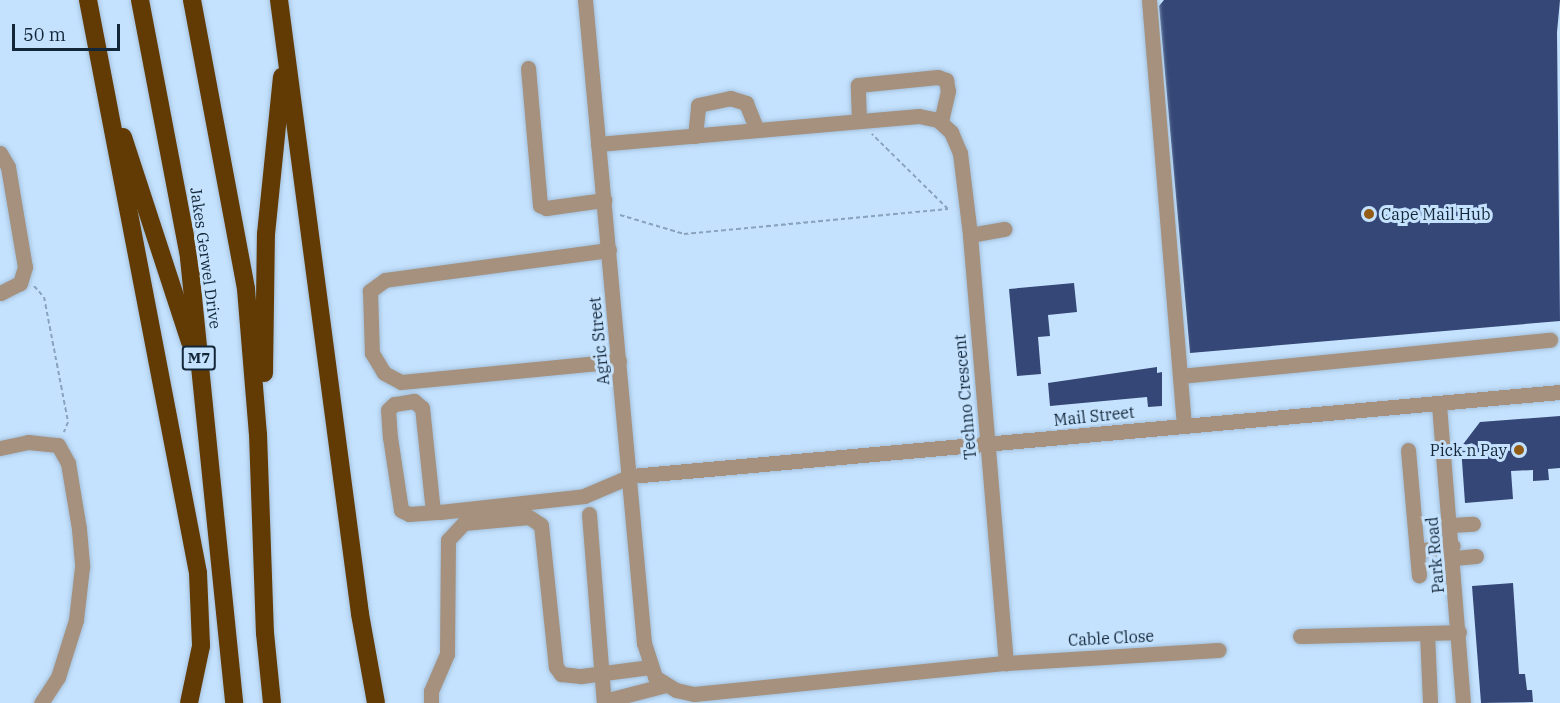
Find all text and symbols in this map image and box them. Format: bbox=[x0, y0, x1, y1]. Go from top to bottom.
scale bar bbox=[15, 12, 123, 50]
text: 50 m bbox=[23, 23, 66, 46]
street label: Jakes Gerwel Drive bbox=[187, 186, 225, 330]
place label: Cape Mail Hub bbox=[1381, 204, 1491, 224]
marker: Cape Mail Hub bbox=[1362, 207, 1376, 221]
street label: Agric Street bbox=[585, 296, 613, 386]
street label: Techno Crescent bbox=[950, 334, 980, 460]
road number: M7 bbox=[181, 346, 217, 370]
street label: Mail Street bbox=[1053, 402, 1135, 430]
place label: Pick n Pay bbox=[1430, 440, 1507, 460]
marker: Pick n Pay bbox=[1512, 443, 1526, 457]
street label: Park Road bbox=[1422, 516, 1448, 594]
street label: Cable Close bbox=[1068, 626, 1154, 650]

